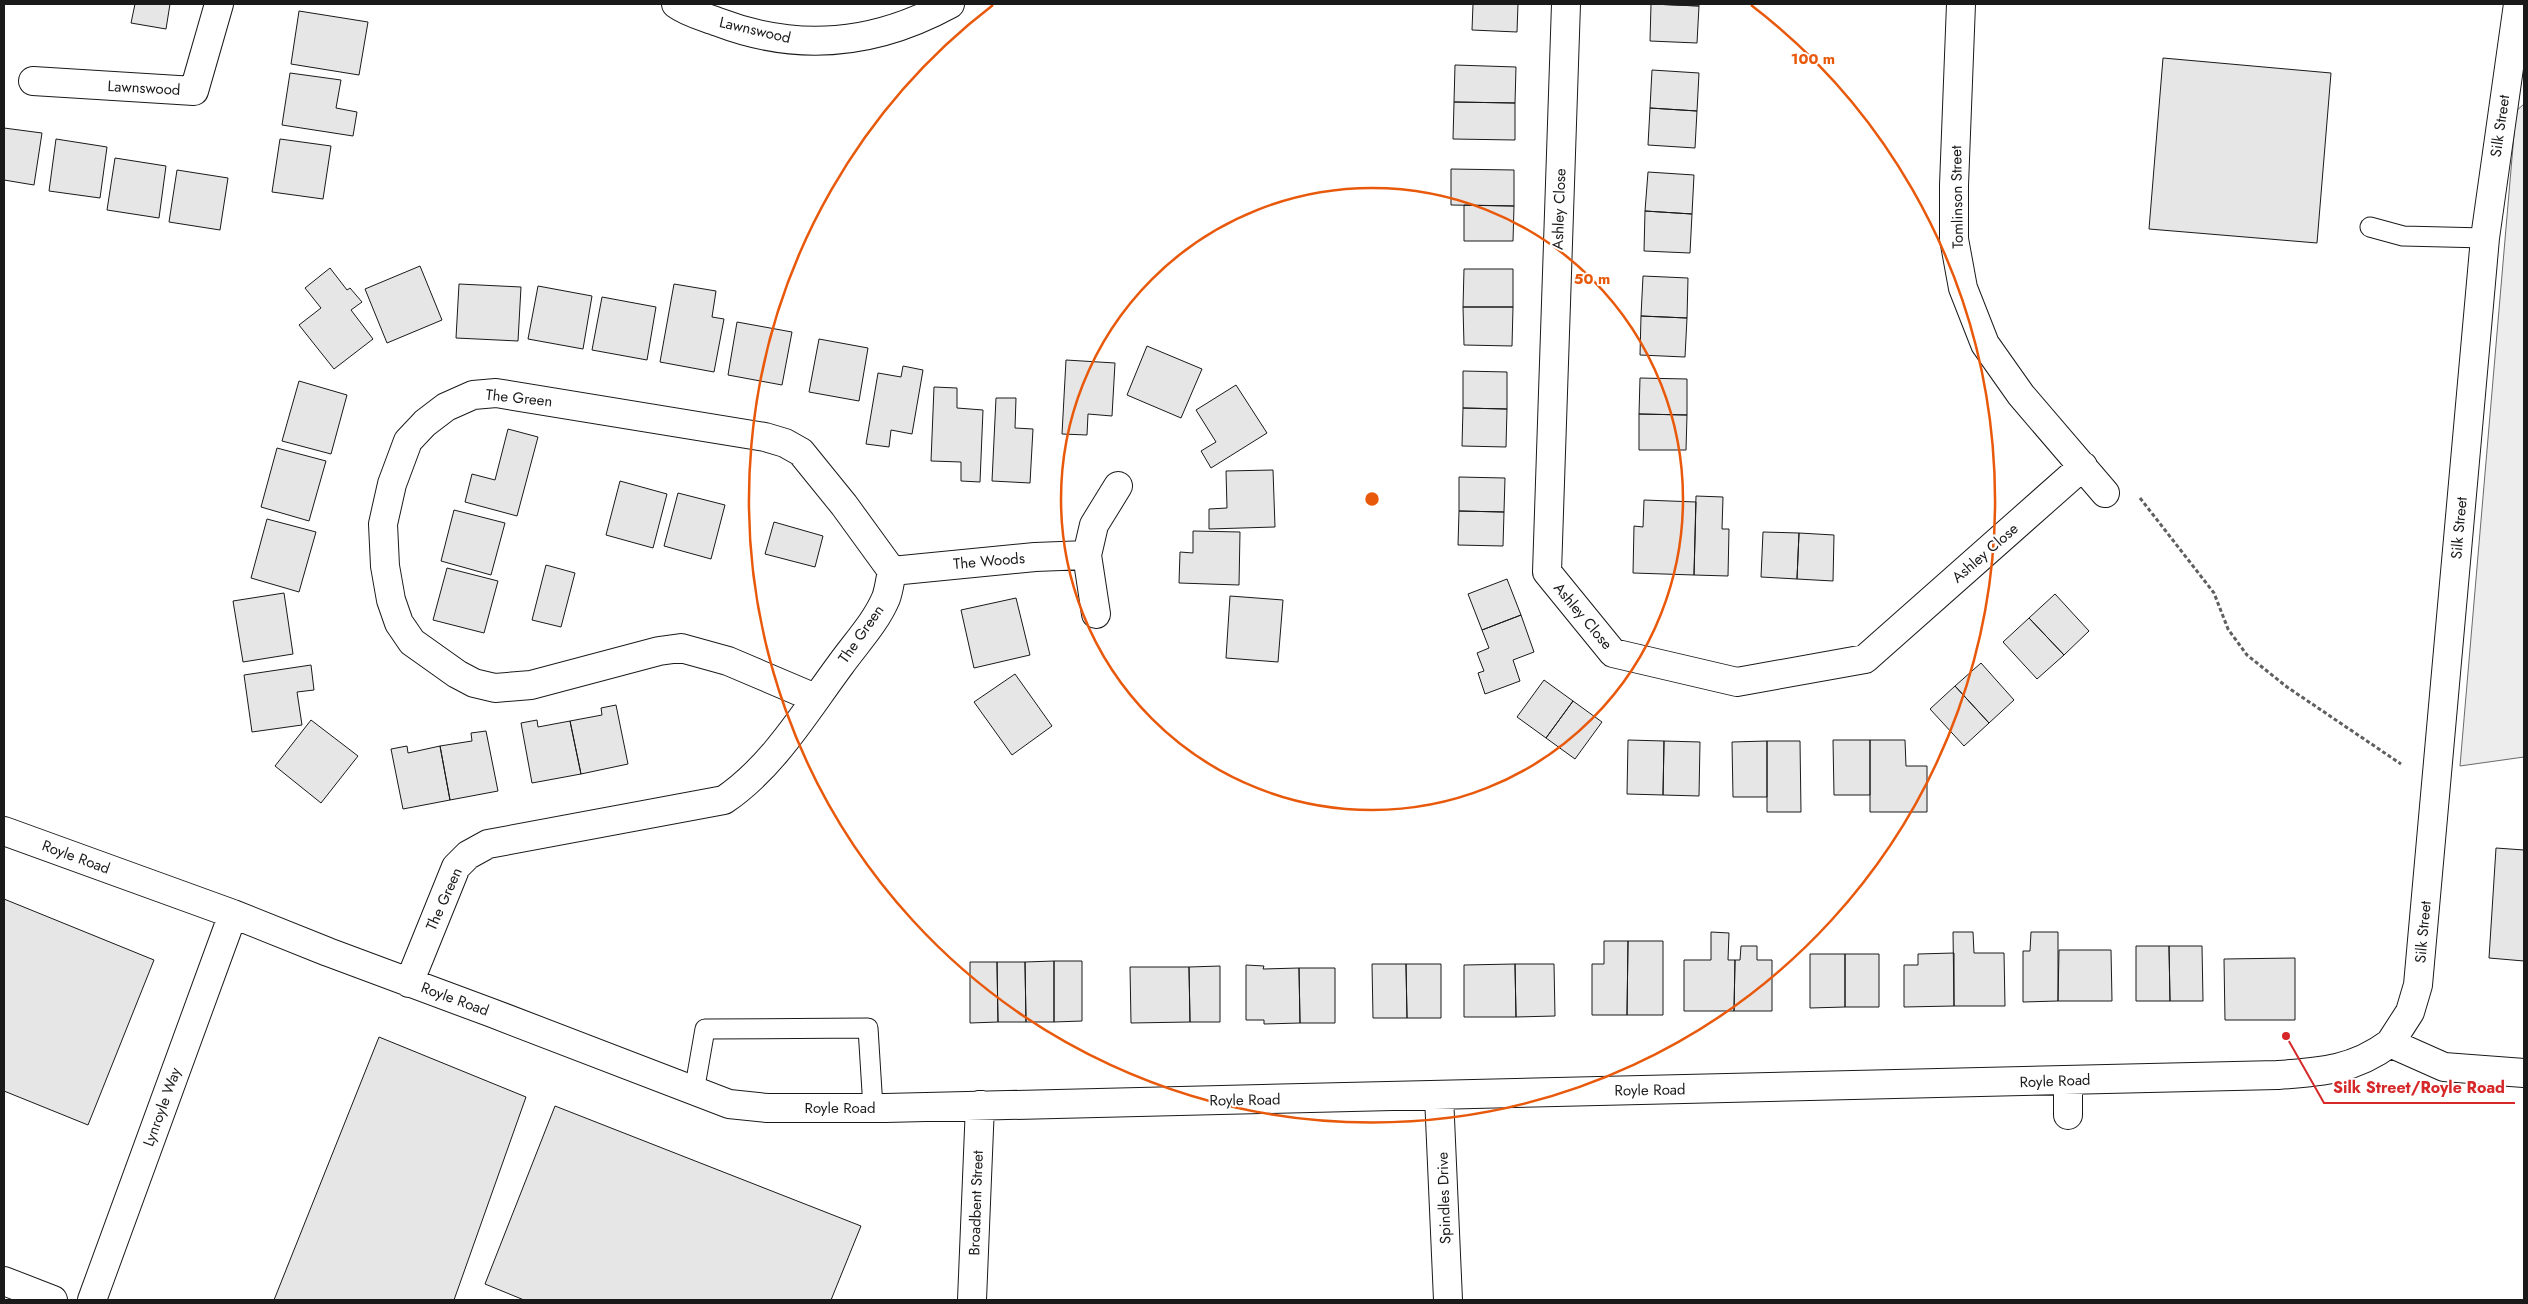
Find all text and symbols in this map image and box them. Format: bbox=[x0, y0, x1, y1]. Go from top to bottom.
street label: Lawnswood bbox=[717, 11, 793, 49]
text: 100 m bbox=[1791, 48, 1835, 70]
street label: Lawnswood bbox=[107, 75, 181, 101]
street label: Silk Street bbox=[2485, 93, 2515, 158]
street label: Tomlinson Street bbox=[1945, 145, 1969, 249]
street label: Ashley Close bbox=[1547, 168, 1571, 250]
text: 50 m bbox=[1574, 268, 1610, 290]
street label: The Green bbox=[485, 384, 553, 412]
centre of rings bbox=[1363, 490, 1381, 508]
street label: Silk Street bbox=[2445, 496, 2473, 560]
street label: Ashley Close bbox=[1947, 518, 2023, 588]
street label: The Woods bbox=[952, 547, 1026, 575]
street label: Ashley Close bbox=[1548, 578, 1618, 655]
street label: The Green bbox=[833, 600, 889, 668]
street label: Royle Road bbox=[39, 835, 113, 879]
street label: The Green bbox=[420, 864, 468, 934]
street label: Silk Street bbox=[2409, 900, 2437, 964]
street label: Royle Road bbox=[418, 977, 492, 1021]
street label: Lynroyle Way bbox=[138, 1064, 187, 1150]
street label: Royle Road bbox=[2019, 1069, 2091, 1093]
callout: Silk Street/Royle Road bbox=[2324, 1072, 2515, 1103]
text: Silk Street/Royle Road bbox=[2333, 1076, 2505, 1099]
street label: Royle Road bbox=[1614, 1078, 1686, 1102]
street label: Royle Road bbox=[1209, 1088, 1281, 1112]
street label: Royle Road bbox=[805, 1097, 876, 1119]
street label: Broadbent Street bbox=[963, 1150, 989, 1256]
street label: Spindles Drive bbox=[1431, 1151, 1457, 1244]

